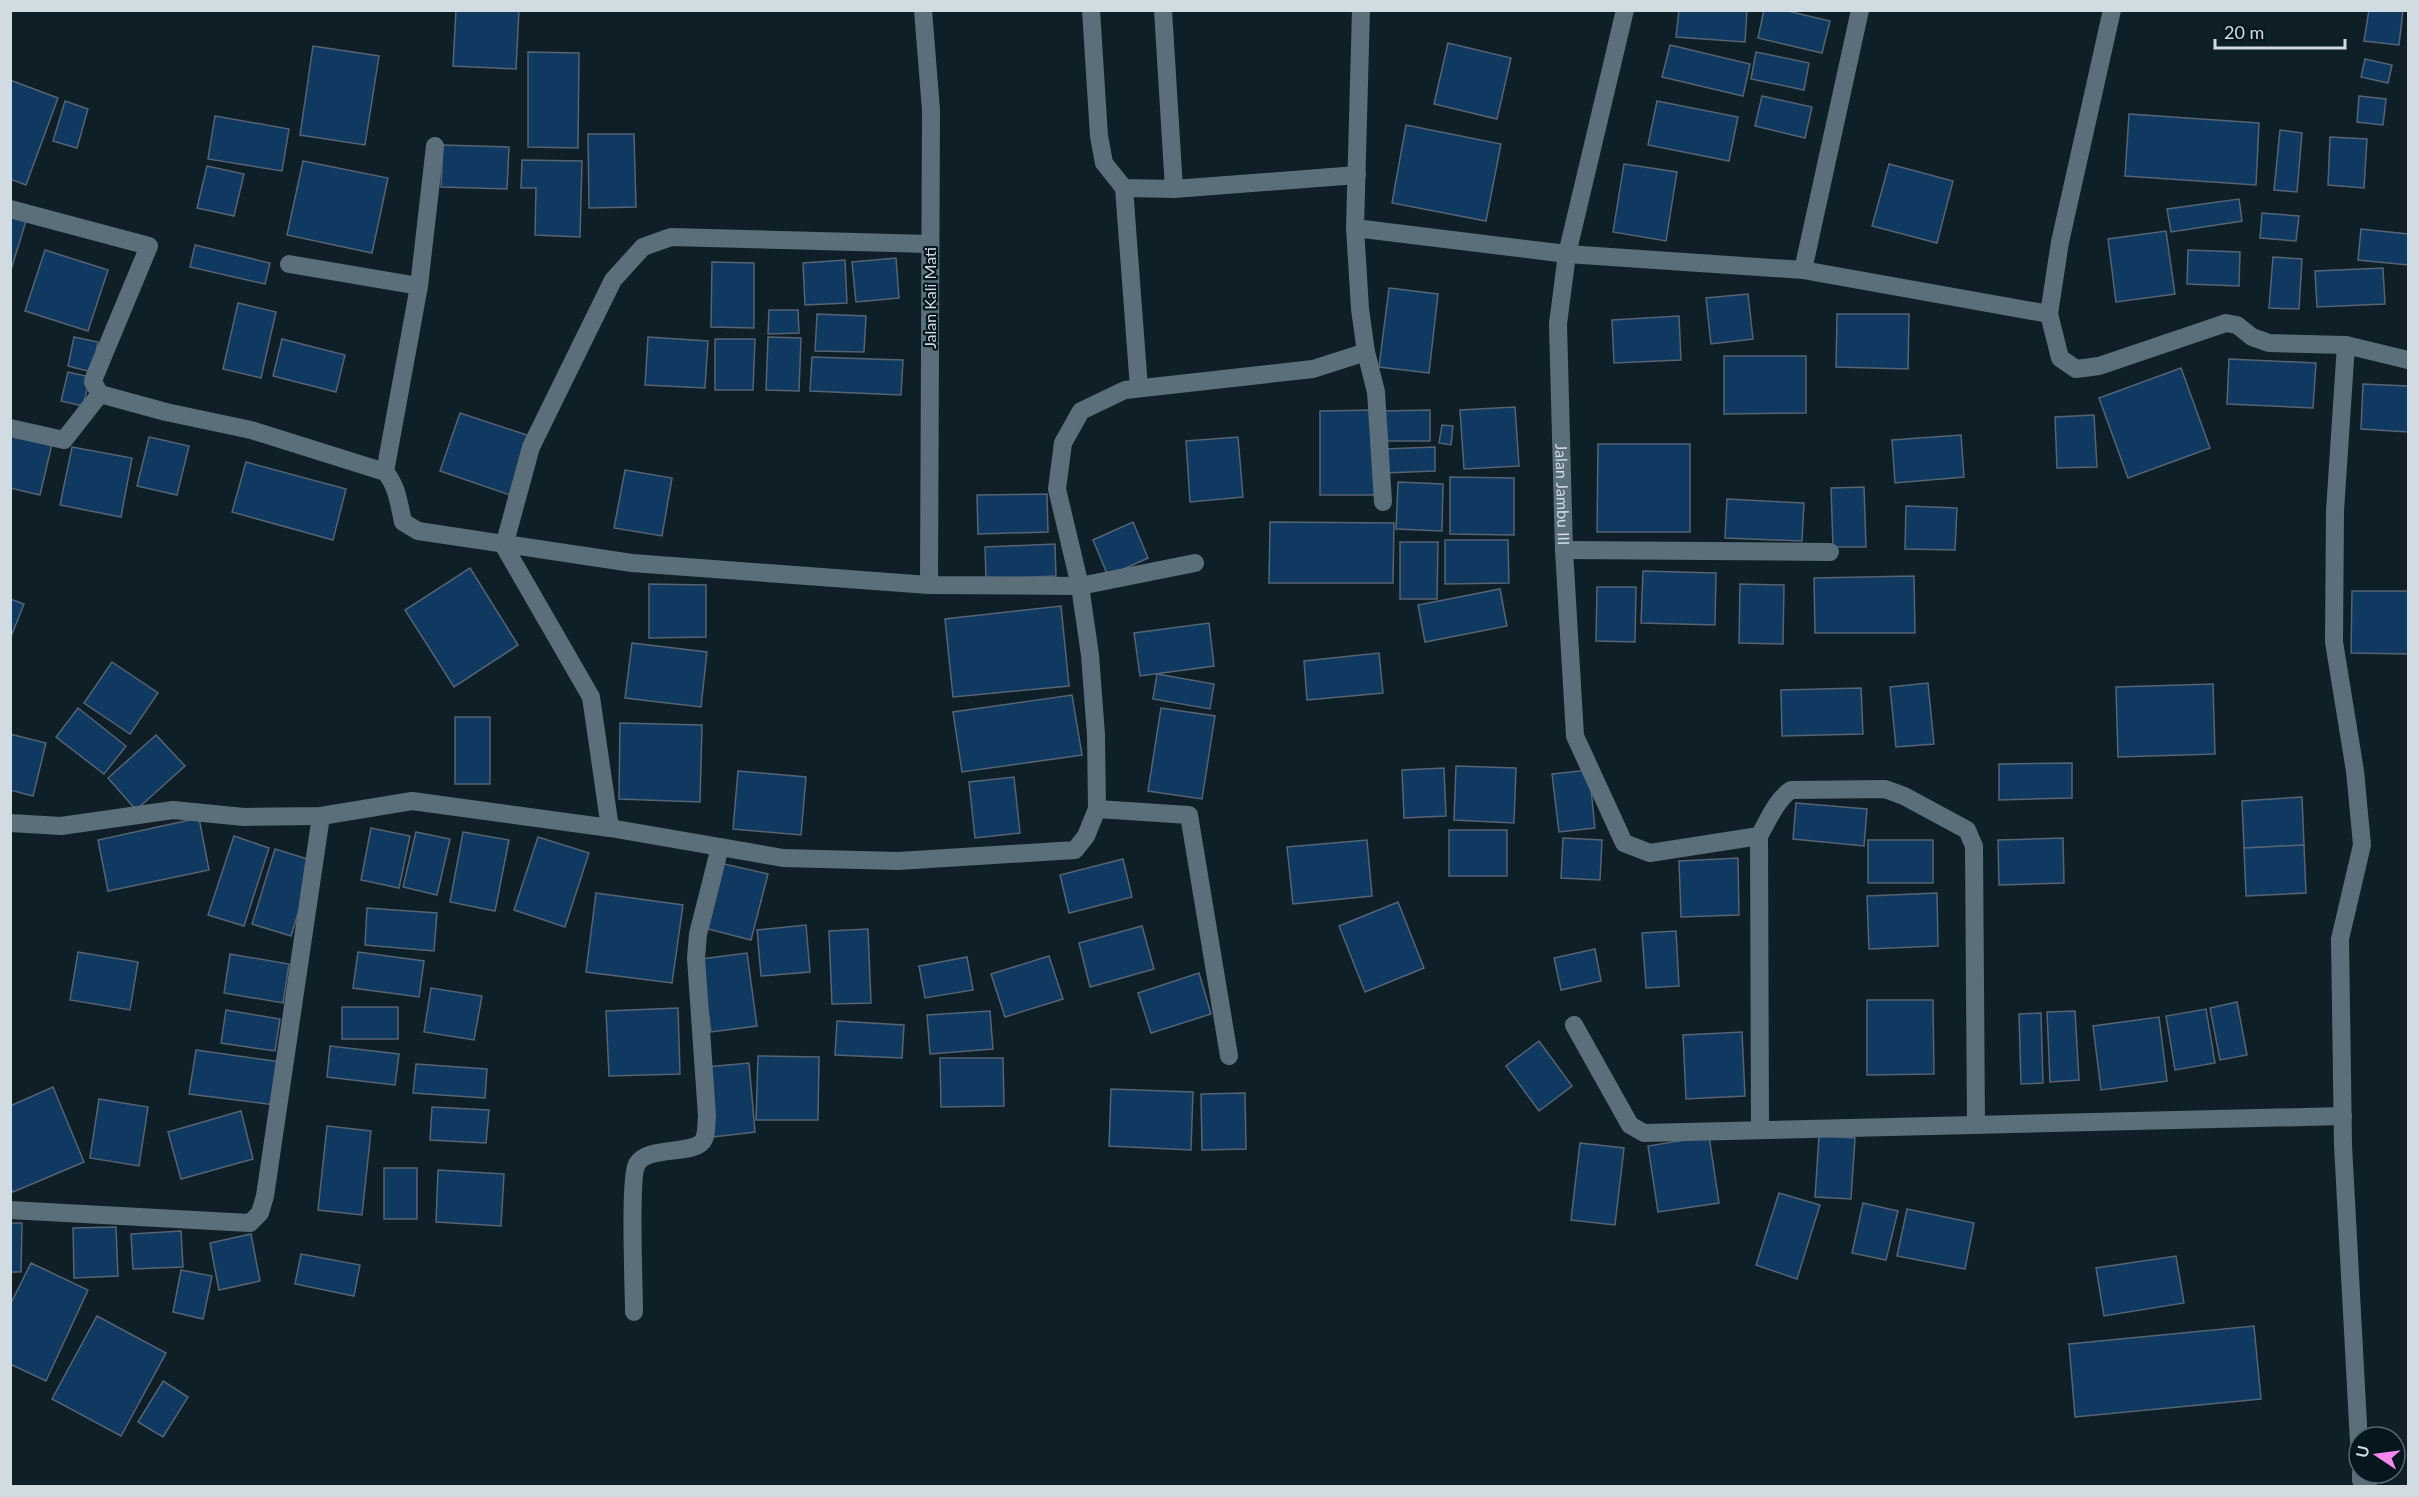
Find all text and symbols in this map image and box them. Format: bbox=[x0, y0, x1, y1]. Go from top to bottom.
scale bar bbox=[2215, 12, 2346, 50]
text: 20 m bbox=[2224, 21, 2264, 43]
street label: Jalan Kali Mati bbox=[920, 247, 939, 349]
street label: Jalan Jambu III bbox=[1552, 443, 1574, 546]
north arrow bbox=[2347, 1425, 2407, 1485]
text: U bbox=[2351, 1444, 2372, 1459]

